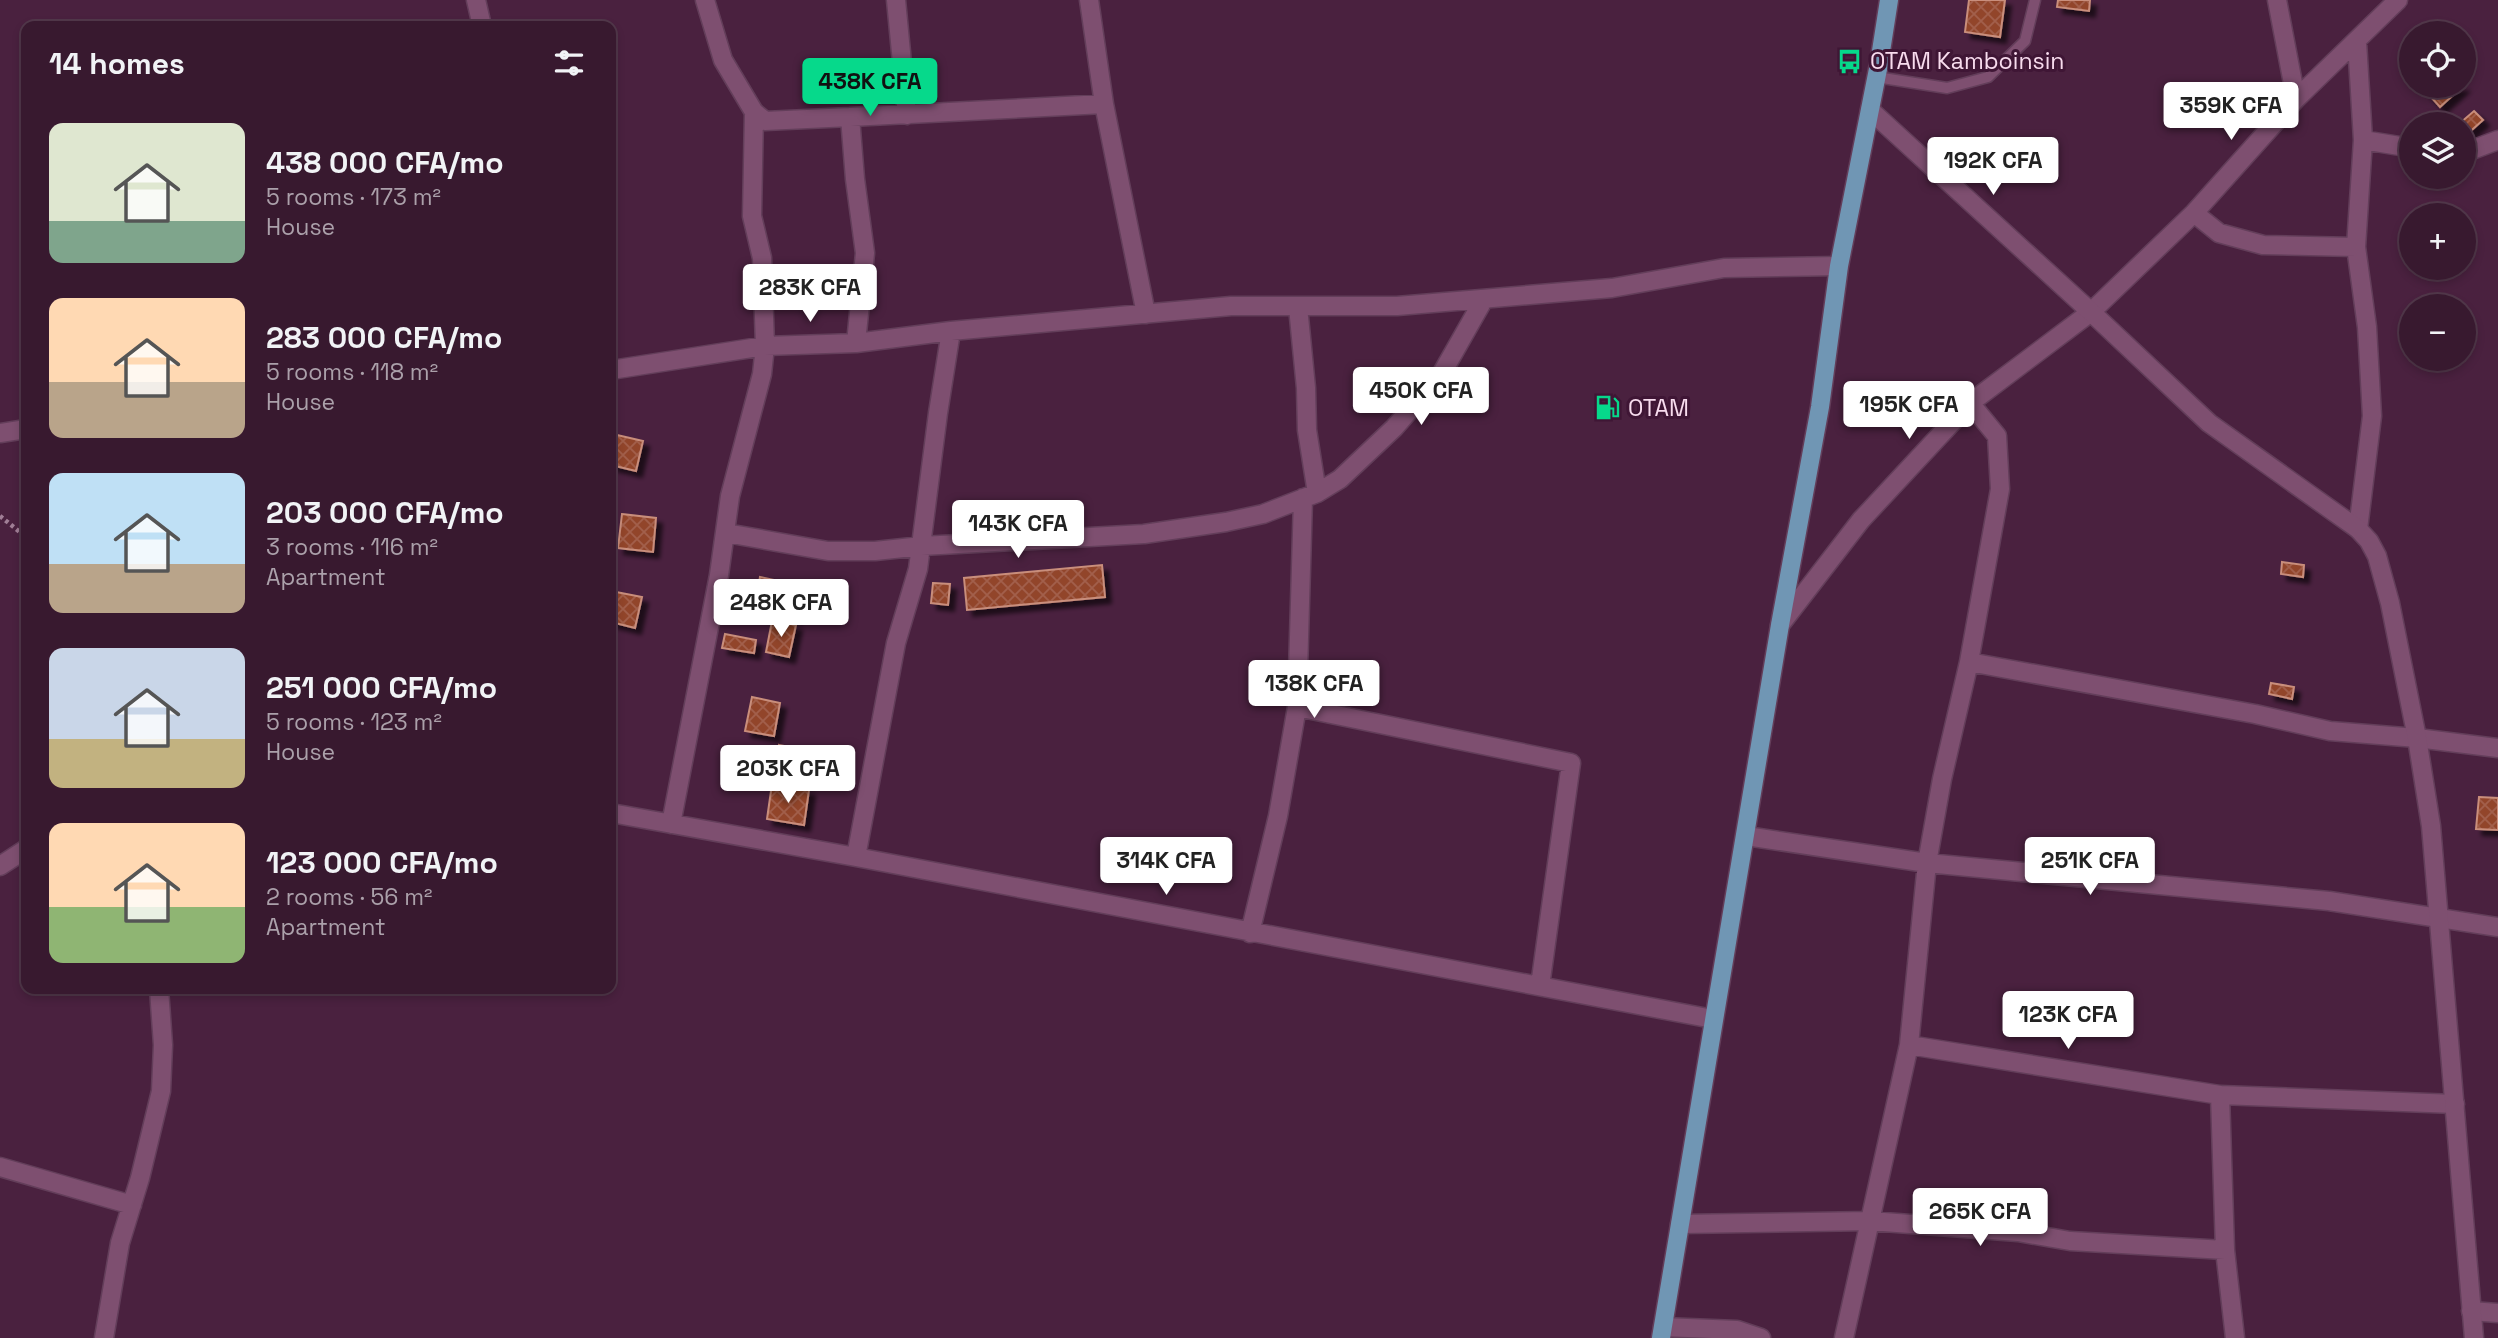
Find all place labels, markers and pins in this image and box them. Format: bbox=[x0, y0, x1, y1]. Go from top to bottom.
place label: OTAM Kamboinsin bbox=[1870, 46, 2064, 76]
bus stop icon: OTAM Kamboinsin bbox=[1836, 47, 1864, 75]
pin: 438K CFA bbox=[798, 58, 942, 118]
pin: 359K CFA bbox=[2159, 82, 2303, 142]
pin: 192K CFA bbox=[1921, 138, 2065, 197]
pin: 283K CFA bbox=[738, 264, 882, 324]
pin: 450K CFA bbox=[1349, 368, 1493, 427]
pin: 195K CFA bbox=[1837, 382, 1981, 441]
place label: OTAM bbox=[1628, 393, 1689, 423]
fuel station icon: OTAM bbox=[1594, 394, 1622, 422]
pin: 143K CFA bbox=[946, 500, 1090, 560]
pin: 248K CFA bbox=[709, 580, 853, 639]
pin: 138K CFA bbox=[1242, 660, 1386, 720]
pin: 203K CFA bbox=[716, 746, 860, 805]
pin: 314K CFA bbox=[1094, 838, 1238, 897]
pin: 251K CFA bbox=[2018, 838, 2162, 897]
pin: 123K CFA bbox=[1996, 992, 2140, 1051]
pin: 265K CFA bbox=[1908, 1188, 2052, 1248]

